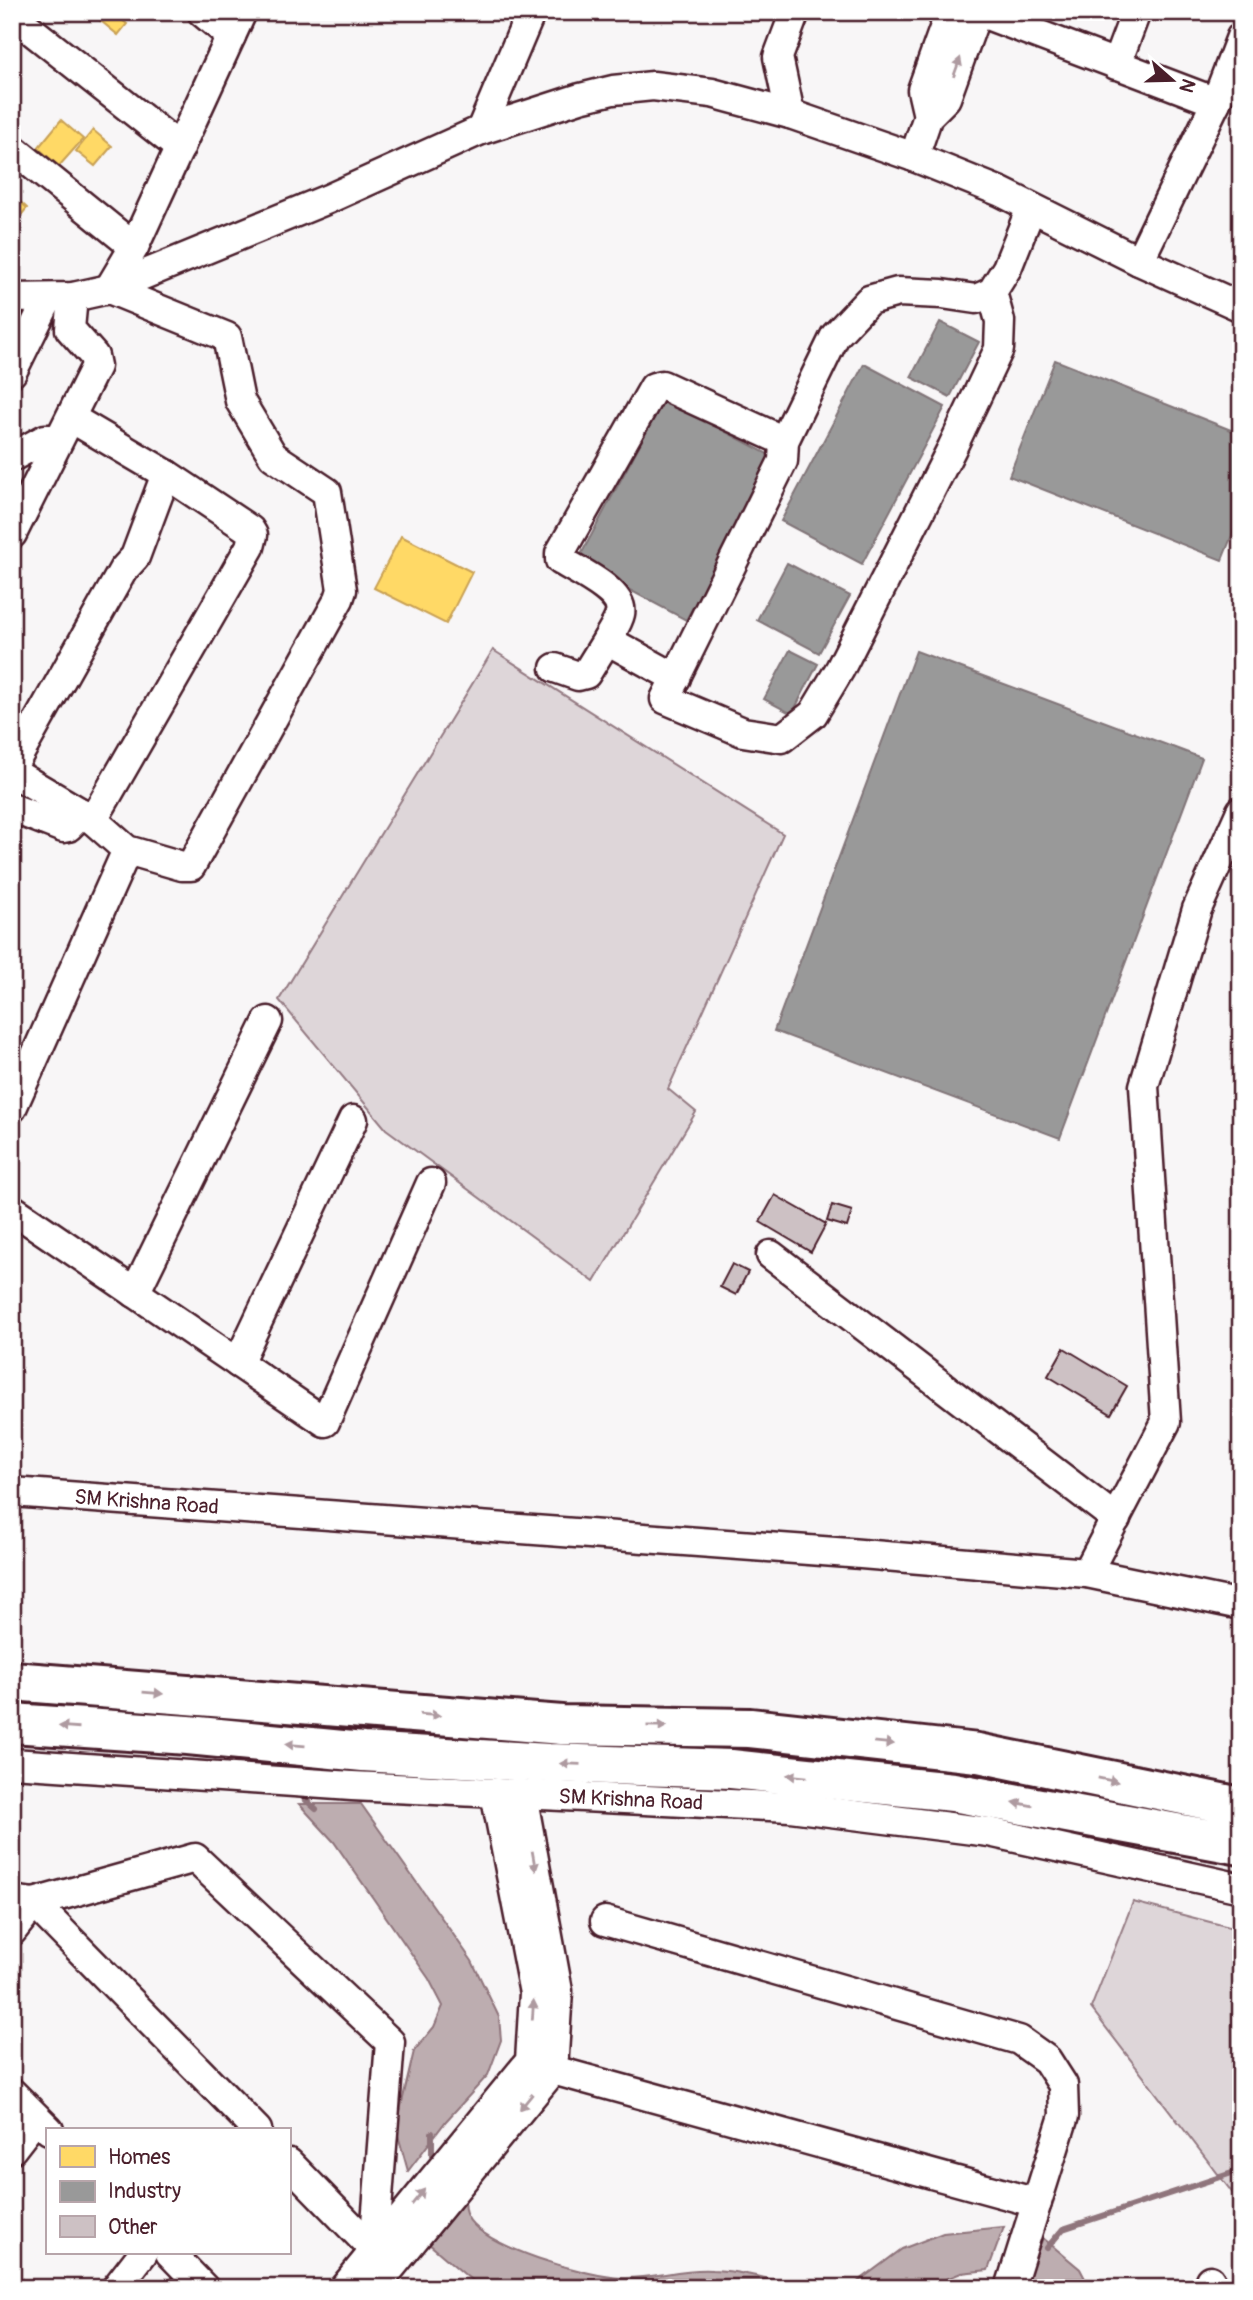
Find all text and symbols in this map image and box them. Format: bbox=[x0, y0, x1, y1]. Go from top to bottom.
north arrow bbox=[1138, 46, 1208, 116]
one-way arrow bbox=[952, 56, 963, 77]
text: N bbox=[1174, 75, 1201, 96]
street label: SM Krishna Road bbox=[73, 1483, 220, 1521]
one-way arrow bbox=[143, 1688, 165, 1699]
one-way arrow bbox=[419, 1710, 441, 1721]
one-way arrow bbox=[646, 1720, 668, 1732]
one-way arrow bbox=[57, 1721, 79, 1732]
one-way arrow bbox=[873, 1737, 895, 1748]
one-way arrow bbox=[284, 1739, 306, 1750]
one-way arrow bbox=[559, 1758, 581, 1769]
one-way arrow bbox=[786, 1770, 808, 1781]
one-way arrow bbox=[1097, 1775, 1119, 1786]
street label: SM Krishna Road bbox=[558, 1782, 704, 1816]
one-way arrow bbox=[1012, 1799, 1034, 1810]
one-way arrow bbox=[529, 1850, 540, 1872]
one-way arrow bbox=[528, 1998, 539, 2020]
one-way arrow bbox=[519, 2092, 534, 2110]
legend bbox=[46, 2128, 290, 2254]
text: Homes bbox=[108, 2144, 171, 2171]
text: Industry bbox=[108, 2178, 181, 2205]
one-way arrow bbox=[410, 2188, 425, 2205]
text: Other bbox=[108, 2214, 158, 2241]

